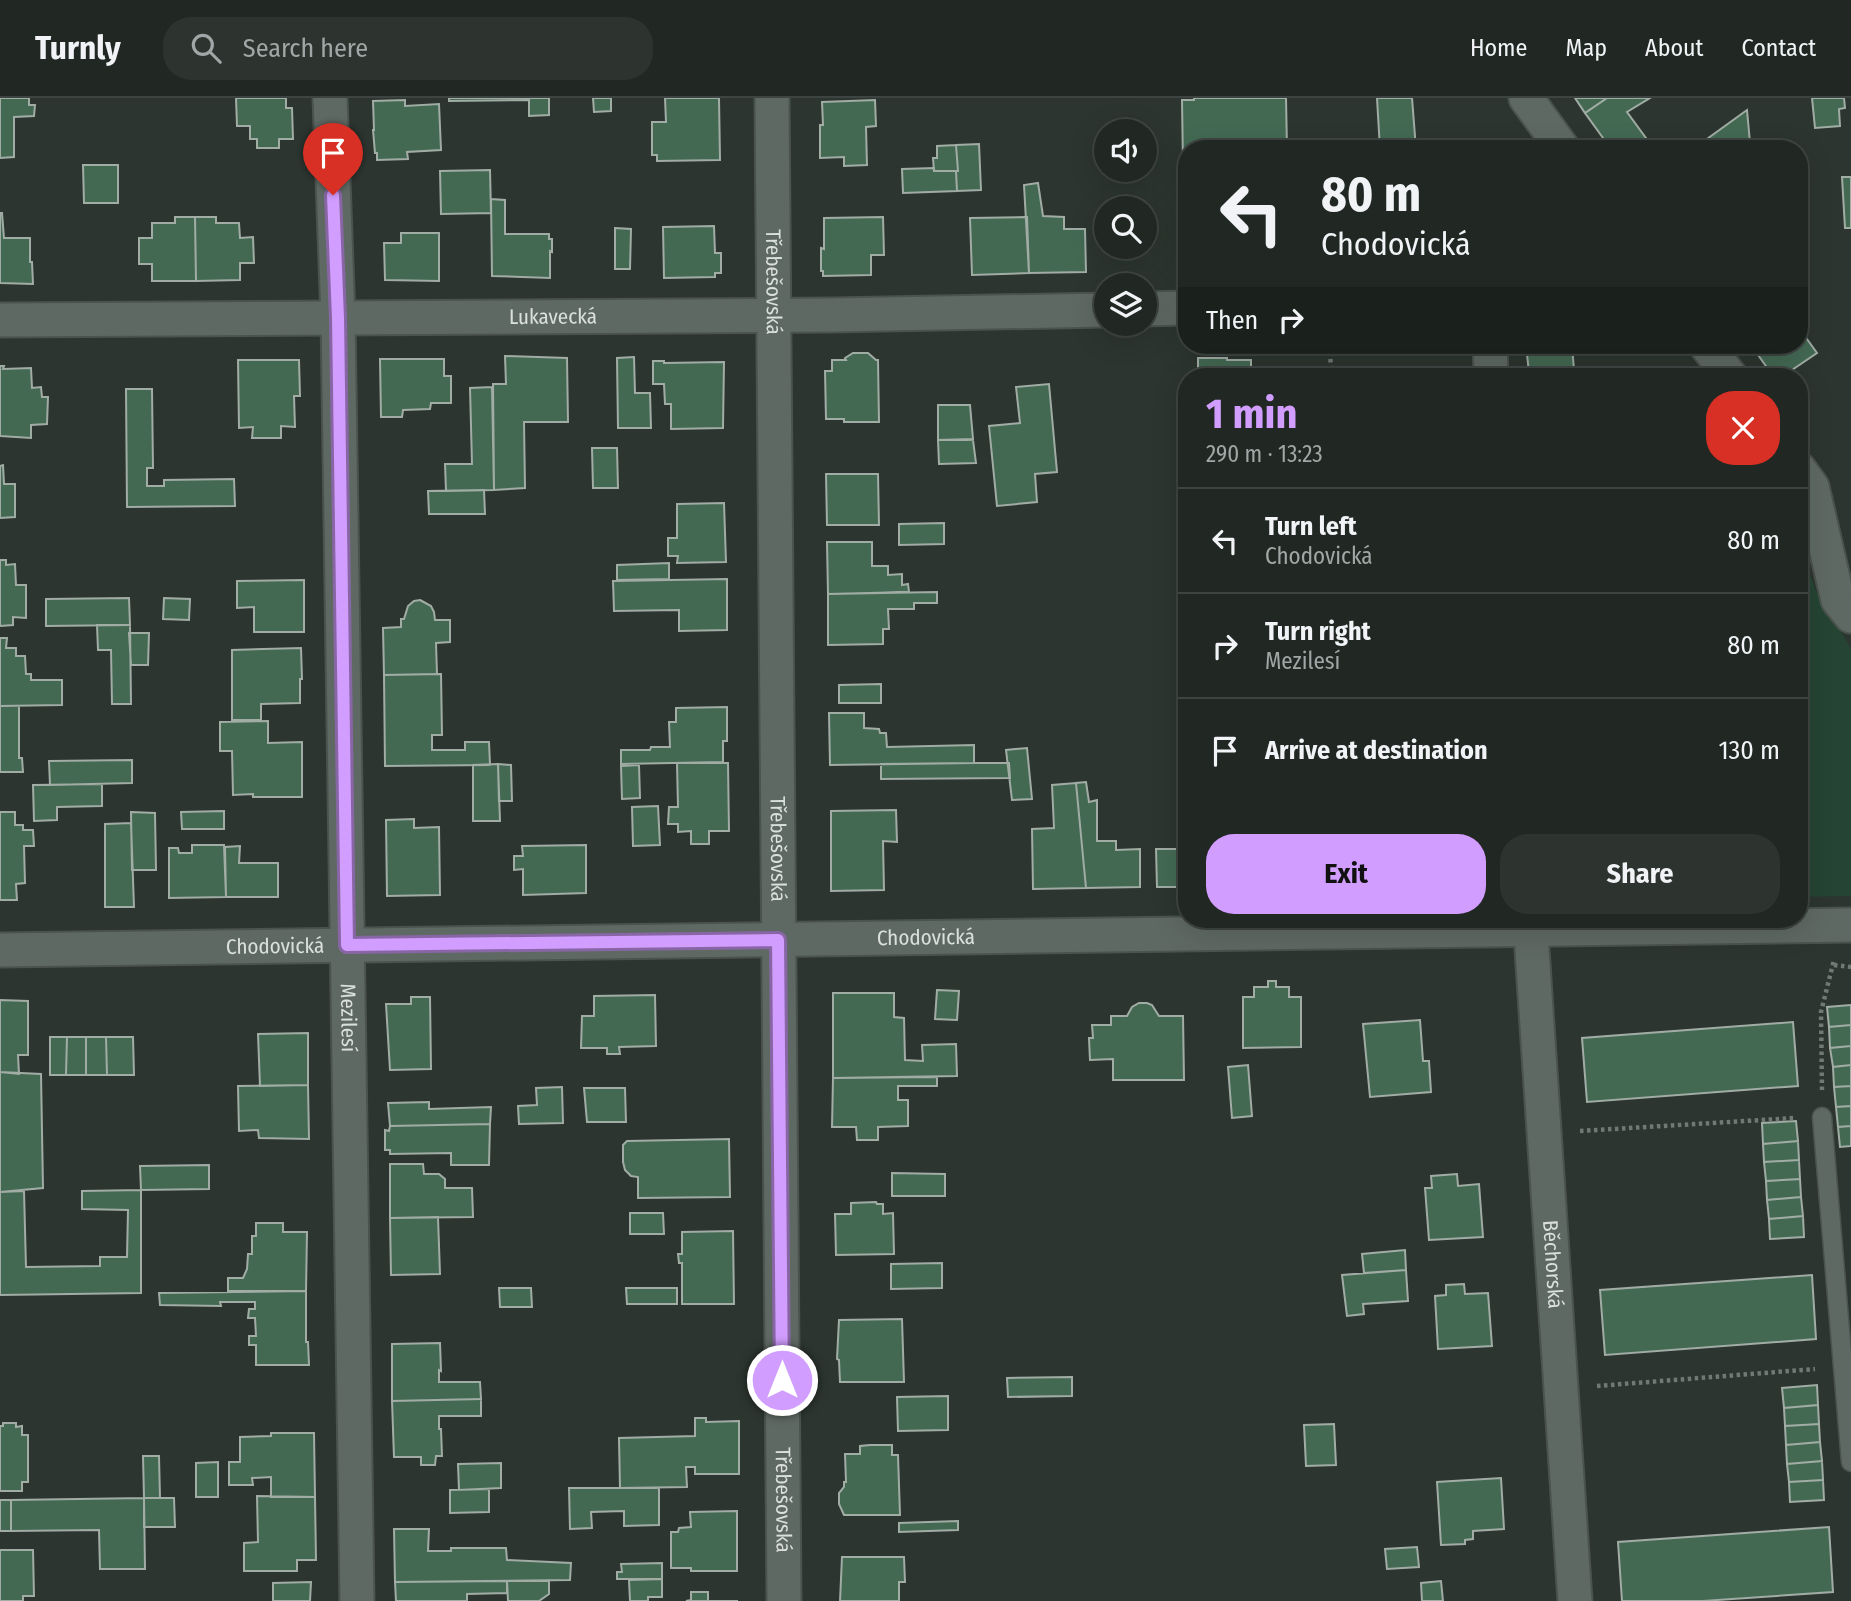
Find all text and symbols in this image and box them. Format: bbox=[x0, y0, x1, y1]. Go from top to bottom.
search box bbox=[163, 17, 653, 80]
text: Turnly bbox=[35, 28, 121, 68]
icon: search bbox=[187, 29, 225, 67]
text: Search here bbox=[243, 33, 368, 64]
text: Home bbox=[1470, 34, 1527, 62]
text: Map bbox=[1565, 34, 1607, 62]
text: About bbox=[1645, 34, 1703, 62]
text: Contact bbox=[1741, 34, 1816, 62]
map controls bbox=[1094, 119, 1157, 336]
button: sound bbox=[1094, 119, 1157, 182]
pin bbox=[303, 123, 363, 195]
icon: arrive bbox=[314, 134, 352, 172]
text: 80 m bbox=[1321, 165, 1421, 224]
icon: left bbox=[1206, 168, 1297, 259]
button: search bbox=[1094, 196, 1157, 259]
text: Chodovická bbox=[1321, 225, 1471, 263]
street label: Třebešovská bbox=[760, 229, 787, 335]
button: layers bbox=[1094, 273, 1157, 336]
icon: right bbox=[1272, 301, 1310, 339]
street label: Lukavecká bbox=[509, 303, 597, 330]
text: Then bbox=[1206, 305, 1258, 336]
text: 1 min bbox=[1206, 389, 1297, 439]
button: close bbox=[1706, 391, 1780, 465]
text: 290 m · 13:23 bbox=[1206, 440, 1323, 468]
text: Turn left bbox=[1265, 511, 1357, 542]
icon: left bbox=[1206, 522, 1244, 560]
text: 80 m bbox=[1727, 525, 1780, 556]
text: Chodovická bbox=[1265, 542, 1373, 570]
text: Turn right bbox=[1265, 616, 1371, 647]
icon: right bbox=[1206, 627, 1244, 665]
text: 80 m bbox=[1727, 630, 1780, 661]
text: Mezilesí bbox=[1265, 647, 1340, 675]
icon: arrive bbox=[1206, 732, 1244, 770]
text: Arrive at destination bbox=[1265, 735, 1488, 766]
text: 130 m bbox=[1718, 735, 1780, 766]
street label: Třebešovská bbox=[765, 796, 791, 902]
button: Exit bbox=[1206, 834, 1486, 914]
button: Share bbox=[1500, 834, 1780, 914]
street label: Chodovická bbox=[877, 924, 975, 951]
street label: Chodovická bbox=[226, 933, 324, 960]
street label: Mezilesí bbox=[335, 983, 362, 1052]
street label: Běchorská bbox=[1537, 1219, 1569, 1309]
position arrow bbox=[745, 1343, 819, 1417]
street label: Třebešovská bbox=[770, 1447, 797, 1553]

